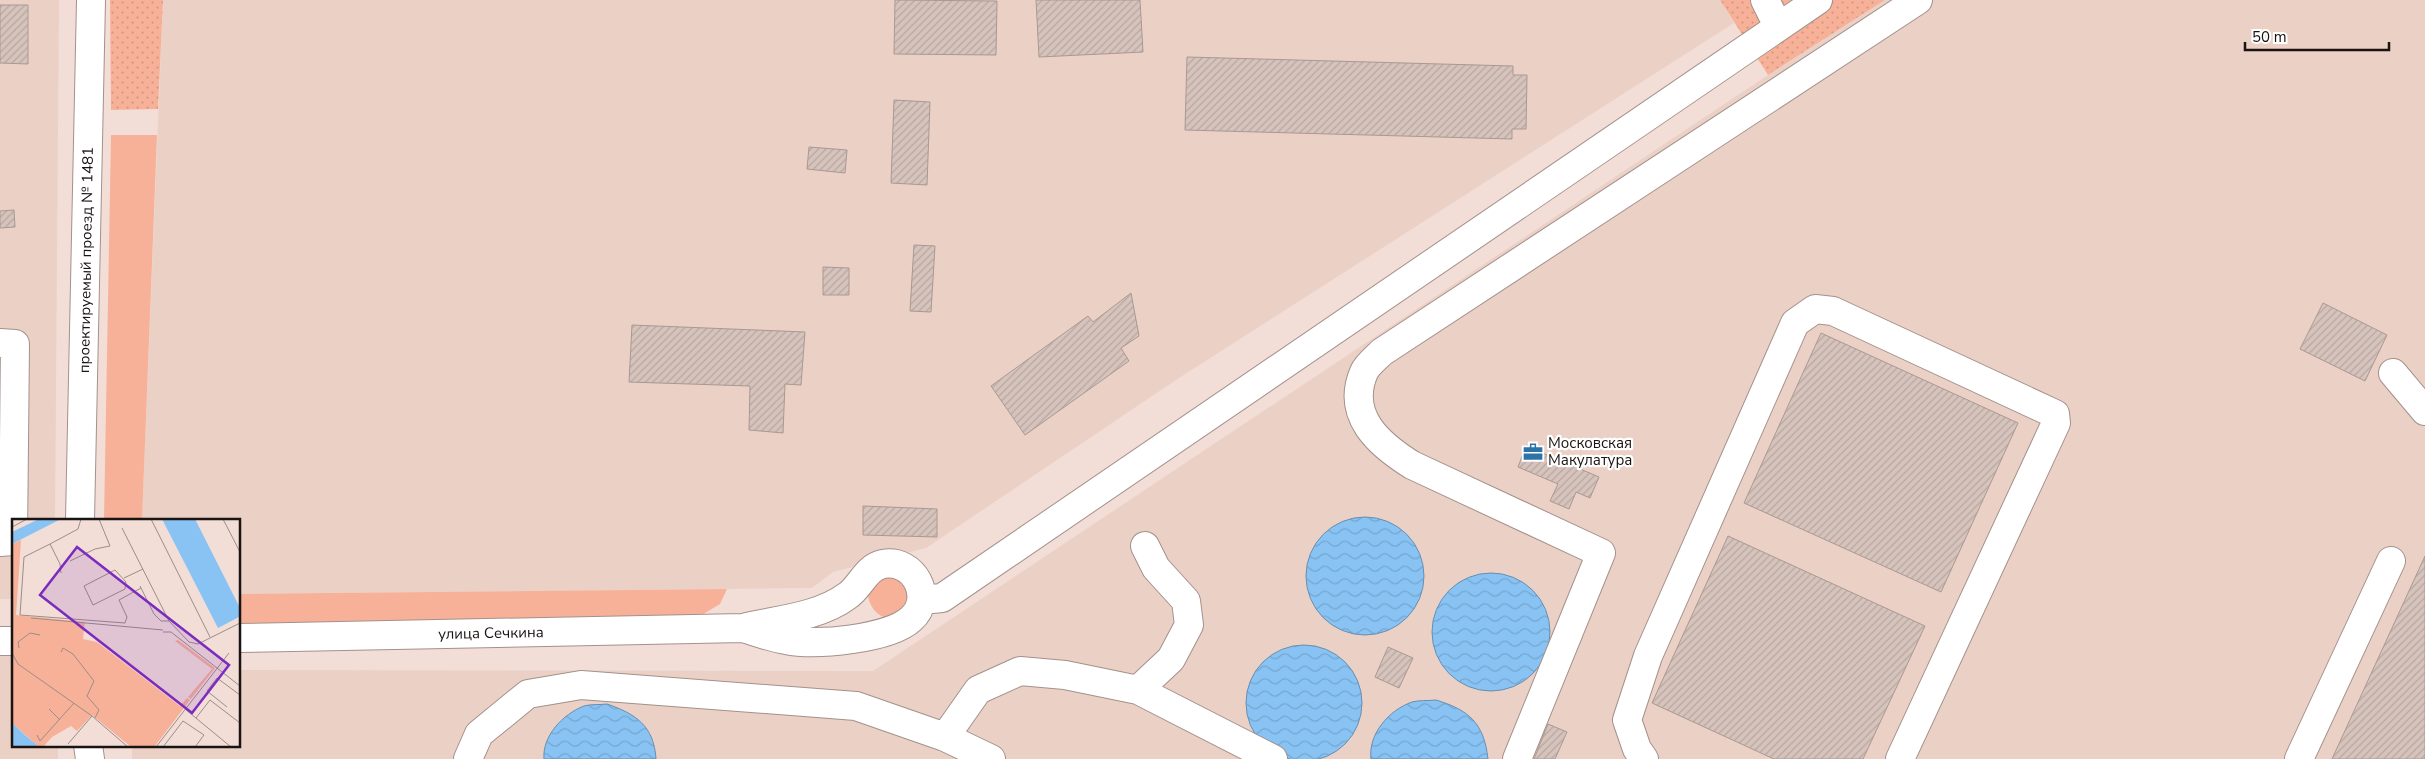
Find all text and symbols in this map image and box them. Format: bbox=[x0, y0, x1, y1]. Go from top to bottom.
scale bar bbox=[2245, 20, 2389, 52]
text: 50 m bbox=[2252, 27, 2287, 47]
street label: проектируемый проезд № 1481 bbox=[74, 147, 98, 373]
place label: Московская Макулатура bbox=[1548, 433, 1632, 470]
office icon: Московская Макулатура bbox=[1522, 441, 1544, 463]
inset map bbox=[12, 519, 240, 746]
street label: улица Сечкина bbox=[438, 622, 544, 644]

